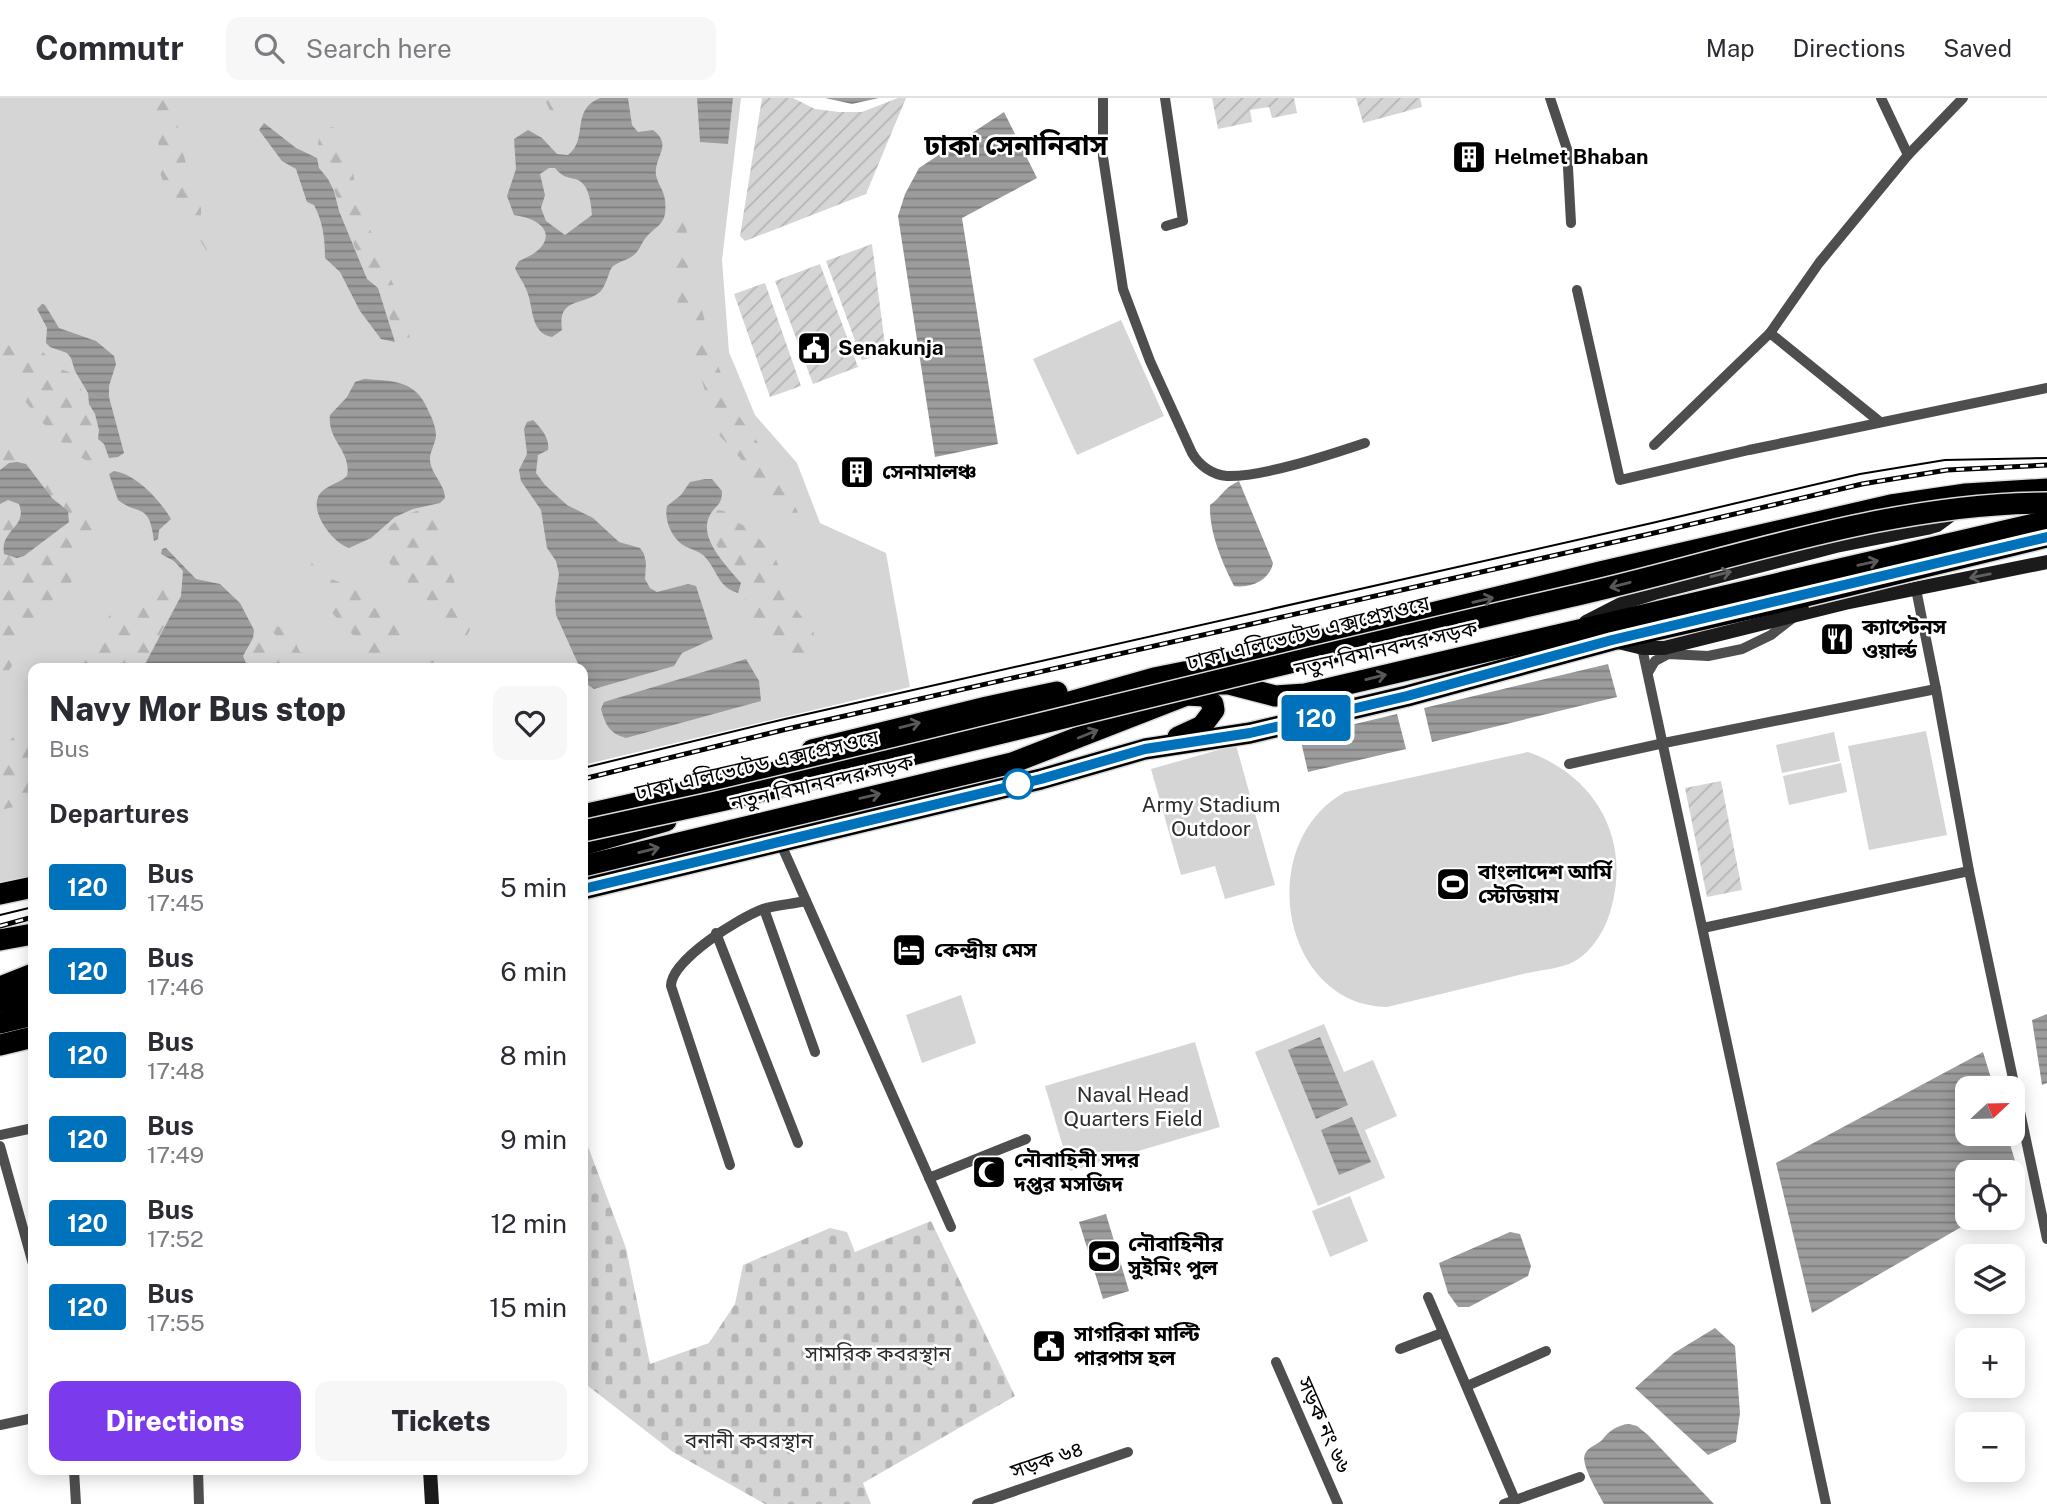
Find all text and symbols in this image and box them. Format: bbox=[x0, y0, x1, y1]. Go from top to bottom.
search box bbox=[226, 17, 716, 80]
text: Commutr bbox=[35, 29, 184, 67]
icon: search bbox=[250, 29, 288, 67]
text: Search here bbox=[306, 33, 452, 64]
text: Map bbox=[1706, 34, 1755, 62]
text: Directions bbox=[1793, 34, 1905, 62]
text: Saved bbox=[1943, 34, 2012, 62]
district label: ঢাকা সেনানিবাস bbox=[923, 128, 1109, 161]
building icon: Helmet Bhaban bbox=[1450, 138, 1488, 176]
place label: Helmet Bhaban bbox=[1494, 144, 1649, 169]
public building icon: Senakunja bbox=[795, 329, 833, 367]
place label: Senakunja bbox=[838, 335, 944, 360]
building icon: সেনামালঞ্চ bbox=[838, 453, 876, 491]
place label: সেনামালঞ্চ bbox=[882, 459, 977, 484]
one-way arrow bbox=[1856, 555, 1879, 569]
one-way arrow bbox=[1709, 567, 1732, 580]
one-way arrow bbox=[1969, 570, 1992, 583]
one-way arrow bbox=[1609, 579, 1632, 592]
street label: ঢাকা এলিভেটেড এক্সপ্রেসওয়ে bbox=[1183, 590, 1433, 675]
one-way arrow bbox=[1471, 593, 1494, 606]
place label: ক্যাপ্টেনস ওয়ার্ল্ড bbox=[1861, 614, 1947, 663]
street label: নতুন বিমানবন্দর সড়ক bbox=[1291, 615, 1481, 683]
restaurant icon: ক্যাপ্টেনস ওয়ার্ল্ড bbox=[1818, 620, 1856, 658]
one-way arrow bbox=[1364, 670, 1387, 683]
button: heart bbox=[493, 686, 567, 760]
text: Navy Mor Bus stop bbox=[49, 690, 346, 728]
line badge: 120 bbox=[1276, 695, 1356, 741]
text: 120 bbox=[1296, 704, 1336, 732]
one-way arrow bbox=[898, 718, 921, 731]
street label: ঢাকা এলিভেটেড এক্সপ্রেসওয়ে bbox=[632, 724, 882, 805]
one-way arrow bbox=[1077, 727, 1099, 740]
text: Bus bbox=[49, 735, 89, 762]
street label: নতুন বিমানবন্দর সড়ক bbox=[727, 749, 917, 817]
unlabelled marker bbox=[1003, 769, 1033, 799]
one-way arrow bbox=[858, 789, 881, 803]
park label: Army Stadium Outdoor bbox=[1142, 792, 1280, 841]
text: Departures bbox=[49, 798, 189, 829]
one-way arrow bbox=[637, 843, 660, 856]
text: Bus bbox=[147, 858, 194, 889]
place label: বাংলাদেশ আর্মি স্টেডিয়াম bbox=[1477, 859, 1614, 908]
sports icon: বাংলাদেশ আর্মি স্টেডিয়াম bbox=[1434, 865, 1472, 903]
text: 5 min bbox=[500, 872, 567, 903]
text: 120 bbox=[67, 873, 108, 901]
text: 17:45 bbox=[147, 889, 204, 916]
hotel icon: কেন্দ্রীয় মেস bbox=[890, 931, 928, 969]
place label: কেন্দ্রীয় মেস bbox=[934, 937, 1037, 962]
text: Bus bbox=[147, 942, 194, 973]
text: 6 min bbox=[500, 956, 567, 987]
text: 120 bbox=[67, 957, 108, 985]
text: 17:46 bbox=[147, 973, 204, 1000]
text: Bus bbox=[147, 1026, 194, 1057]
text: 8 min bbox=[500, 1040, 567, 1071]
text: 120 bbox=[67, 1041, 108, 1069]
text: 17:48 bbox=[147, 1057, 205, 1084]
north arrow bbox=[1955, 1076, 2025, 1146]
map controls bbox=[1955, 1076, 2025, 1482]
park label: Naval Head Quarters Field bbox=[1064, 1082, 1202, 1131]
text: Bus bbox=[147, 1110, 194, 1141]
text: 9 min bbox=[500, 1124, 567, 1155]
text: 120 bbox=[67, 1125, 108, 1153]
text: 17:49 bbox=[147, 1141, 204, 1168]
place label: নৌবাহিনী সদর দপ্তর মসজিদ bbox=[1013, 1147, 1140, 1196]
mosque icon: নৌবাহিনী সদর দপ্তর মসজিদ bbox=[970, 1153, 1008, 1191]
button: locate bbox=[1955, 1160, 2025, 1230]
text: Bus bbox=[147, 1194, 194, 1225]
text: 12 min bbox=[491, 1208, 567, 1239]
text: 120 bbox=[67, 1209, 108, 1237]
text: 17:52 bbox=[147, 1225, 204, 1252]
place label: নৌবাহিনীর সুইমিং পুল bbox=[1127, 1231, 1223, 1280]
sports icon: নৌবাহিনীর সুইমিং পুল bbox=[1085, 1237, 1123, 1275]
button: layers bbox=[1955, 1244, 2025, 1314]
text: Bus bbox=[147, 1278, 194, 1309]
text: 15 min bbox=[489, 1292, 567, 1323]
text: 120 bbox=[67, 1293, 108, 1321]
text: 17:55 bbox=[147, 1309, 205, 1336]
place label: সাগরিকা মাল্টি পারপাস হল bbox=[1073, 1321, 1200, 1370]
public building icon: সাগরিকা মাল্টি পারপাস হল bbox=[1030, 1327, 1068, 1365]
button: + bbox=[1955, 1328, 2025, 1398]
park label: সামরিক কবরস্থান bbox=[804, 1341, 951, 1366]
street label: সড়ক নং ৬৬ bbox=[1292, 1372, 1357, 1476]
button: Directions bbox=[49, 1381, 301, 1461]
button: Tickets bbox=[315, 1381, 567, 1461]
button: − bbox=[1955, 1412, 2025, 1482]
park label: বনানী কবরস্থান bbox=[684, 1428, 813, 1453]
street label: সড়ক ৬৪ bbox=[1006, 1436, 1086, 1484]

